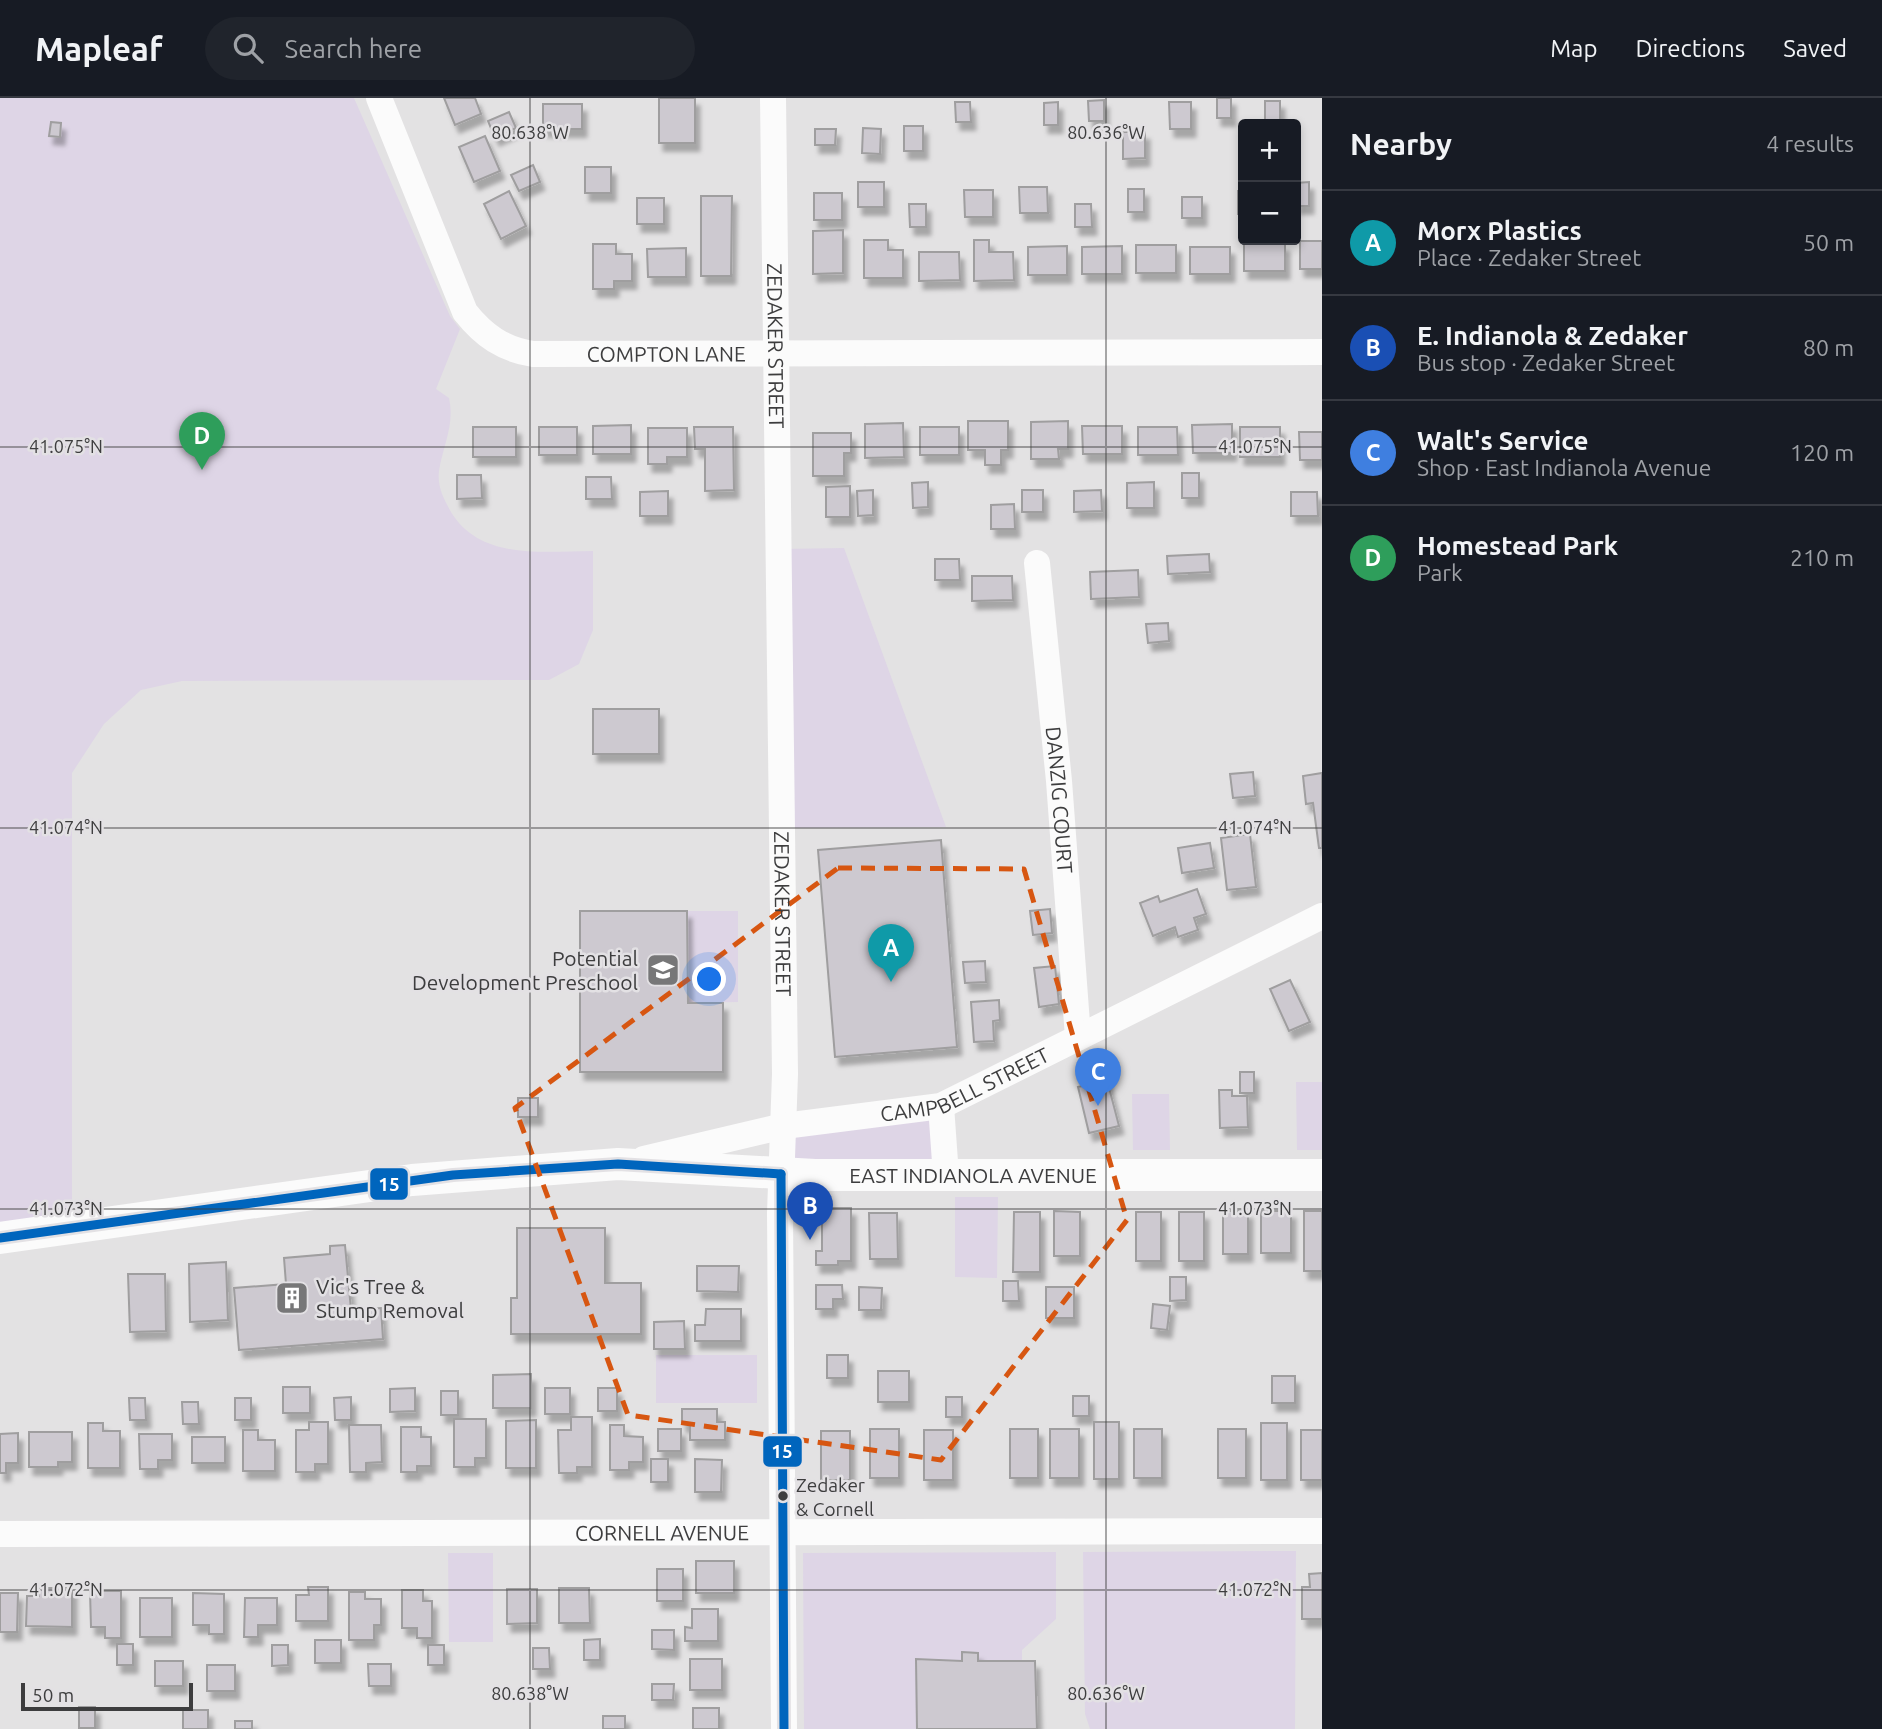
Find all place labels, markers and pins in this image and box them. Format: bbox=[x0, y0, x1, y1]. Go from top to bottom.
pin: D bbox=[179, 412, 225, 470]
pin: A bbox=[868, 924, 914, 982]
place label: Potential Development Preschool bbox=[412, 946, 638, 994]
school or university icon: Potential Development Preschool bbox=[644, 951, 682, 989]
pin: C bbox=[1075, 1048, 1121, 1106]
pin: B bbox=[787, 1182, 833, 1240]
place label: Vic's Tree & Stump Removal bbox=[316, 1274, 464, 1322]
building icon: Vic's Tree & Stump Removal bbox=[273, 1279, 311, 1317]
place label: Zedaker & Cornell bbox=[796, 1474, 874, 1520]
marker: Zedaker & Cornell bbox=[776, 1489, 790, 1503]

